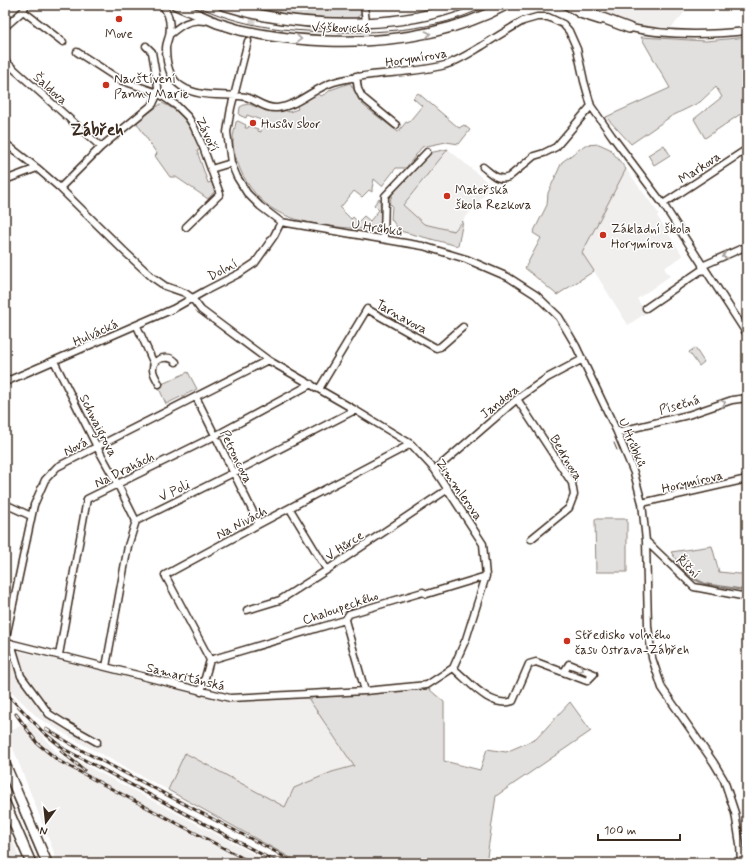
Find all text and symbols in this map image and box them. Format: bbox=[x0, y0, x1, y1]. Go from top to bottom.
marker: Move bbox=[114, 14, 124, 24]
street label: Výškovická bbox=[311, 19, 371, 38]
place label: Move bbox=[105, 26, 133, 43]
one-way arrow bbox=[425, 30, 431, 38]
one-way arrow bbox=[296, 35, 302, 44]
street label: Horymírova bbox=[384, 45, 449, 72]
street label: Šaldova bbox=[29, 69, 71, 109]
place label: Navštívení Panny Marie bbox=[114, 71, 189, 103]
marker: Navštívení Panny Marie bbox=[101, 80, 111, 90]
street label: Závoří bbox=[191, 114, 222, 155]
place label: Husův sbor bbox=[261, 116, 321, 133]
marker: Husův sbor bbox=[248, 118, 258, 128]
district label: Zábřeh bbox=[70, 119, 124, 141]
street label: Markova bbox=[676, 148, 724, 188]
place label: Mateřská škola Rezkova bbox=[455, 182, 532, 214]
marker: Mateřská škola Rezkova bbox=[442, 191, 452, 201]
street label: U Hrůbků bbox=[350, 216, 404, 241]
place label: Základní škola Horymírova bbox=[611, 221, 691, 253]
marker: Základní škola Horymírova bbox=[598, 230, 608, 240]
one-way arrow bbox=[721, 251, 729, 259]
street label: Dolní bbox=[205, 255, 241, 285]
street label: Tarnavova bbox=[372, 296, 430, 339]
street label: Hulvácká bbox=[70, 316, 121, 351]
street label: Jandova bbox=[477, 381, 523, 423]
street label: Schwaigrova bbox=[73, 392, 121, 461]
street label: Písečná bbox=[657, 392, 702, 419]
one-way arrow bbox=[719, 399, 726, 408]
street label: U Hrůbků bbox=[614, 416, 650, 470]
street label: Petroncova bbox=[215, 427, 256, 486]
street label: Bedrnova bbox=[545, 432, 586, 484]
street label: Nová bbox=[61, 434, 91, 461]
street label: Na Drahách bbox=[92, 448, 158, 492]
street label: Zimmlerova bbox=[431, 456, 486, 524]
street label: Horymírova bbox=[660, 467, 725, 498]
street label: V Poli bbox=[156, 476, 193, 506]
street label: Na Nivách bbox=[213, 503, 270, 544]
street label: V Hůrce bbox=[322, 527, 367, 565]
street label: Říční bbox=[672, 551, 704, 583]
street label: Chaloupeckého bbox=[300, 587, 381, 629]
place label: Středisko volného času Ostrava-Zábřeh bbox=[575, 627, 689, 659]
marker: Středisko volného času Ostrava-Zábřeh bbox=[562, 636, 572, 646]
street label: Samaritánská bbox=[145, 659, 227, 695]
one-way arrow bbox=[578, 664, 585, 672]
north arrow bbox=[26, 802, 66, 842]
scale bar bbox=[598, 816, 680, 842]
text: N bbox=[38, 823, 49, 838]
text: 100 m bbox=[604, 823, 636, 839]

